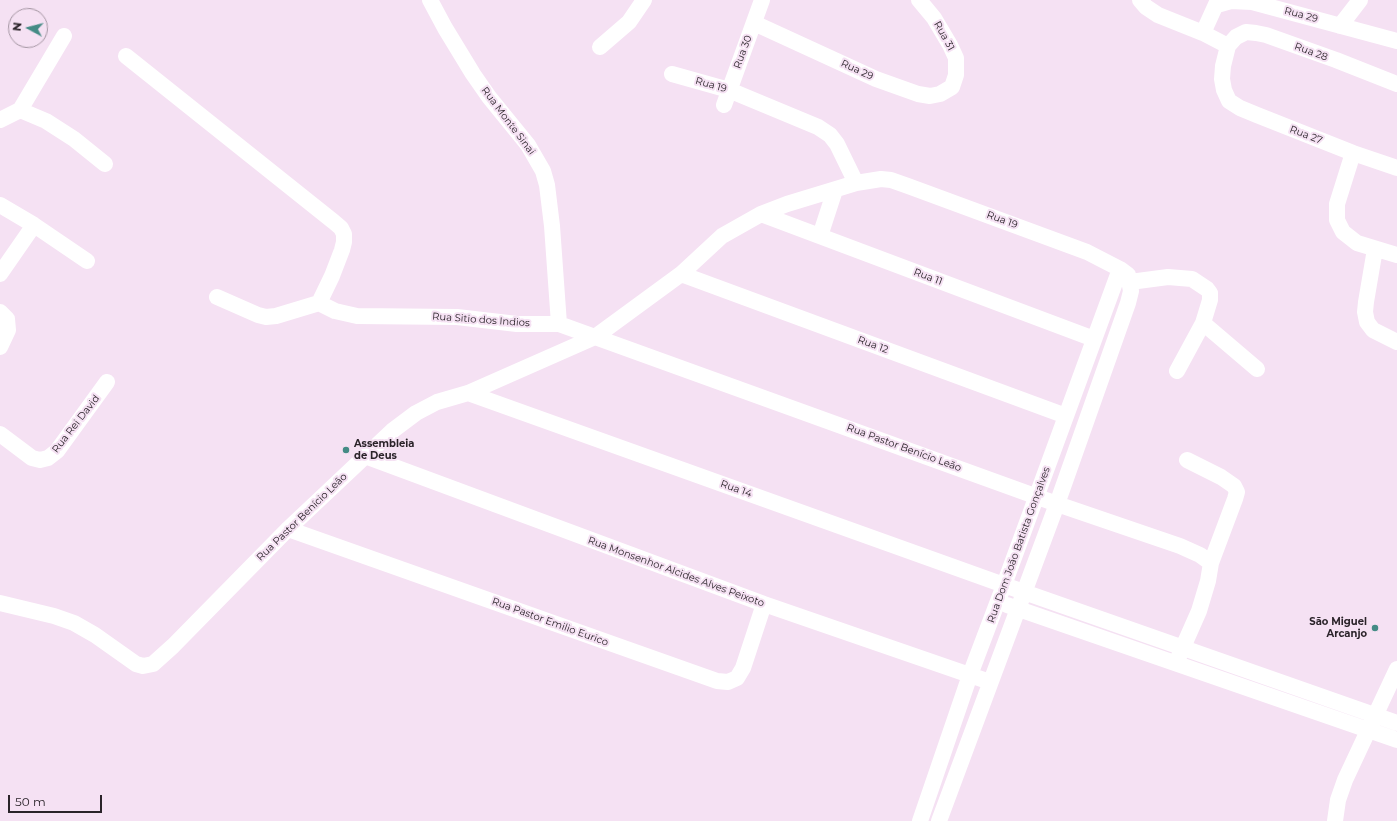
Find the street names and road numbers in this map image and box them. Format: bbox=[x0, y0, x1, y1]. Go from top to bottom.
street label: Rua 29 bbox=[1283, 5, 1319, 25]
street label: Rua 31 bbox=[931, 19, 957, 53]
street label: Rua 30 bbox=[731, 34, 755, 70]
street label: Rua 28 bbox=[1293, 40, 1329, 64]
street label: Rua 29 bbox=[839, 57, 875, 83]
street label: Rua 19 bbox=[694, 75, 728, 95]
street label: Rua Monte Sinai bbox=[479, 85, 537, 157]
street label: Rua 27 bbox=[1288, 123, 1324, 147]
street label: Rua 19 bbox=[985, 209, 1019, 231]
street label: Rua 11 bbox=[912, 266, 944, 288]
street label: Rua Sitio dos Indios bbox=[432, 311, 530, 329]
street label: Rua 12 bbox=[856, 334, 890, 356]
street label: Rua Rei David bbox=[50, 393, 102, 455]
street label: Rua Pastor Benício Leão bbox=[845, 422, 963, 474]
street label: Rua Dom João Batista Gonçalves bbox=[985, 465, 1053, 625]
street label: Rua Pastor Benício Leão bbox=[254, 471, 350, 563]
street label: Rua 14 bbox=[719, 478, 753, 500]
street label: Rua Monsenhor Alcides Alves Peixoto bbox=[586, 534, 766, 610]
street label: Rua Pastor Emilio Eurico bbox=[490, 595, 610, 649]

